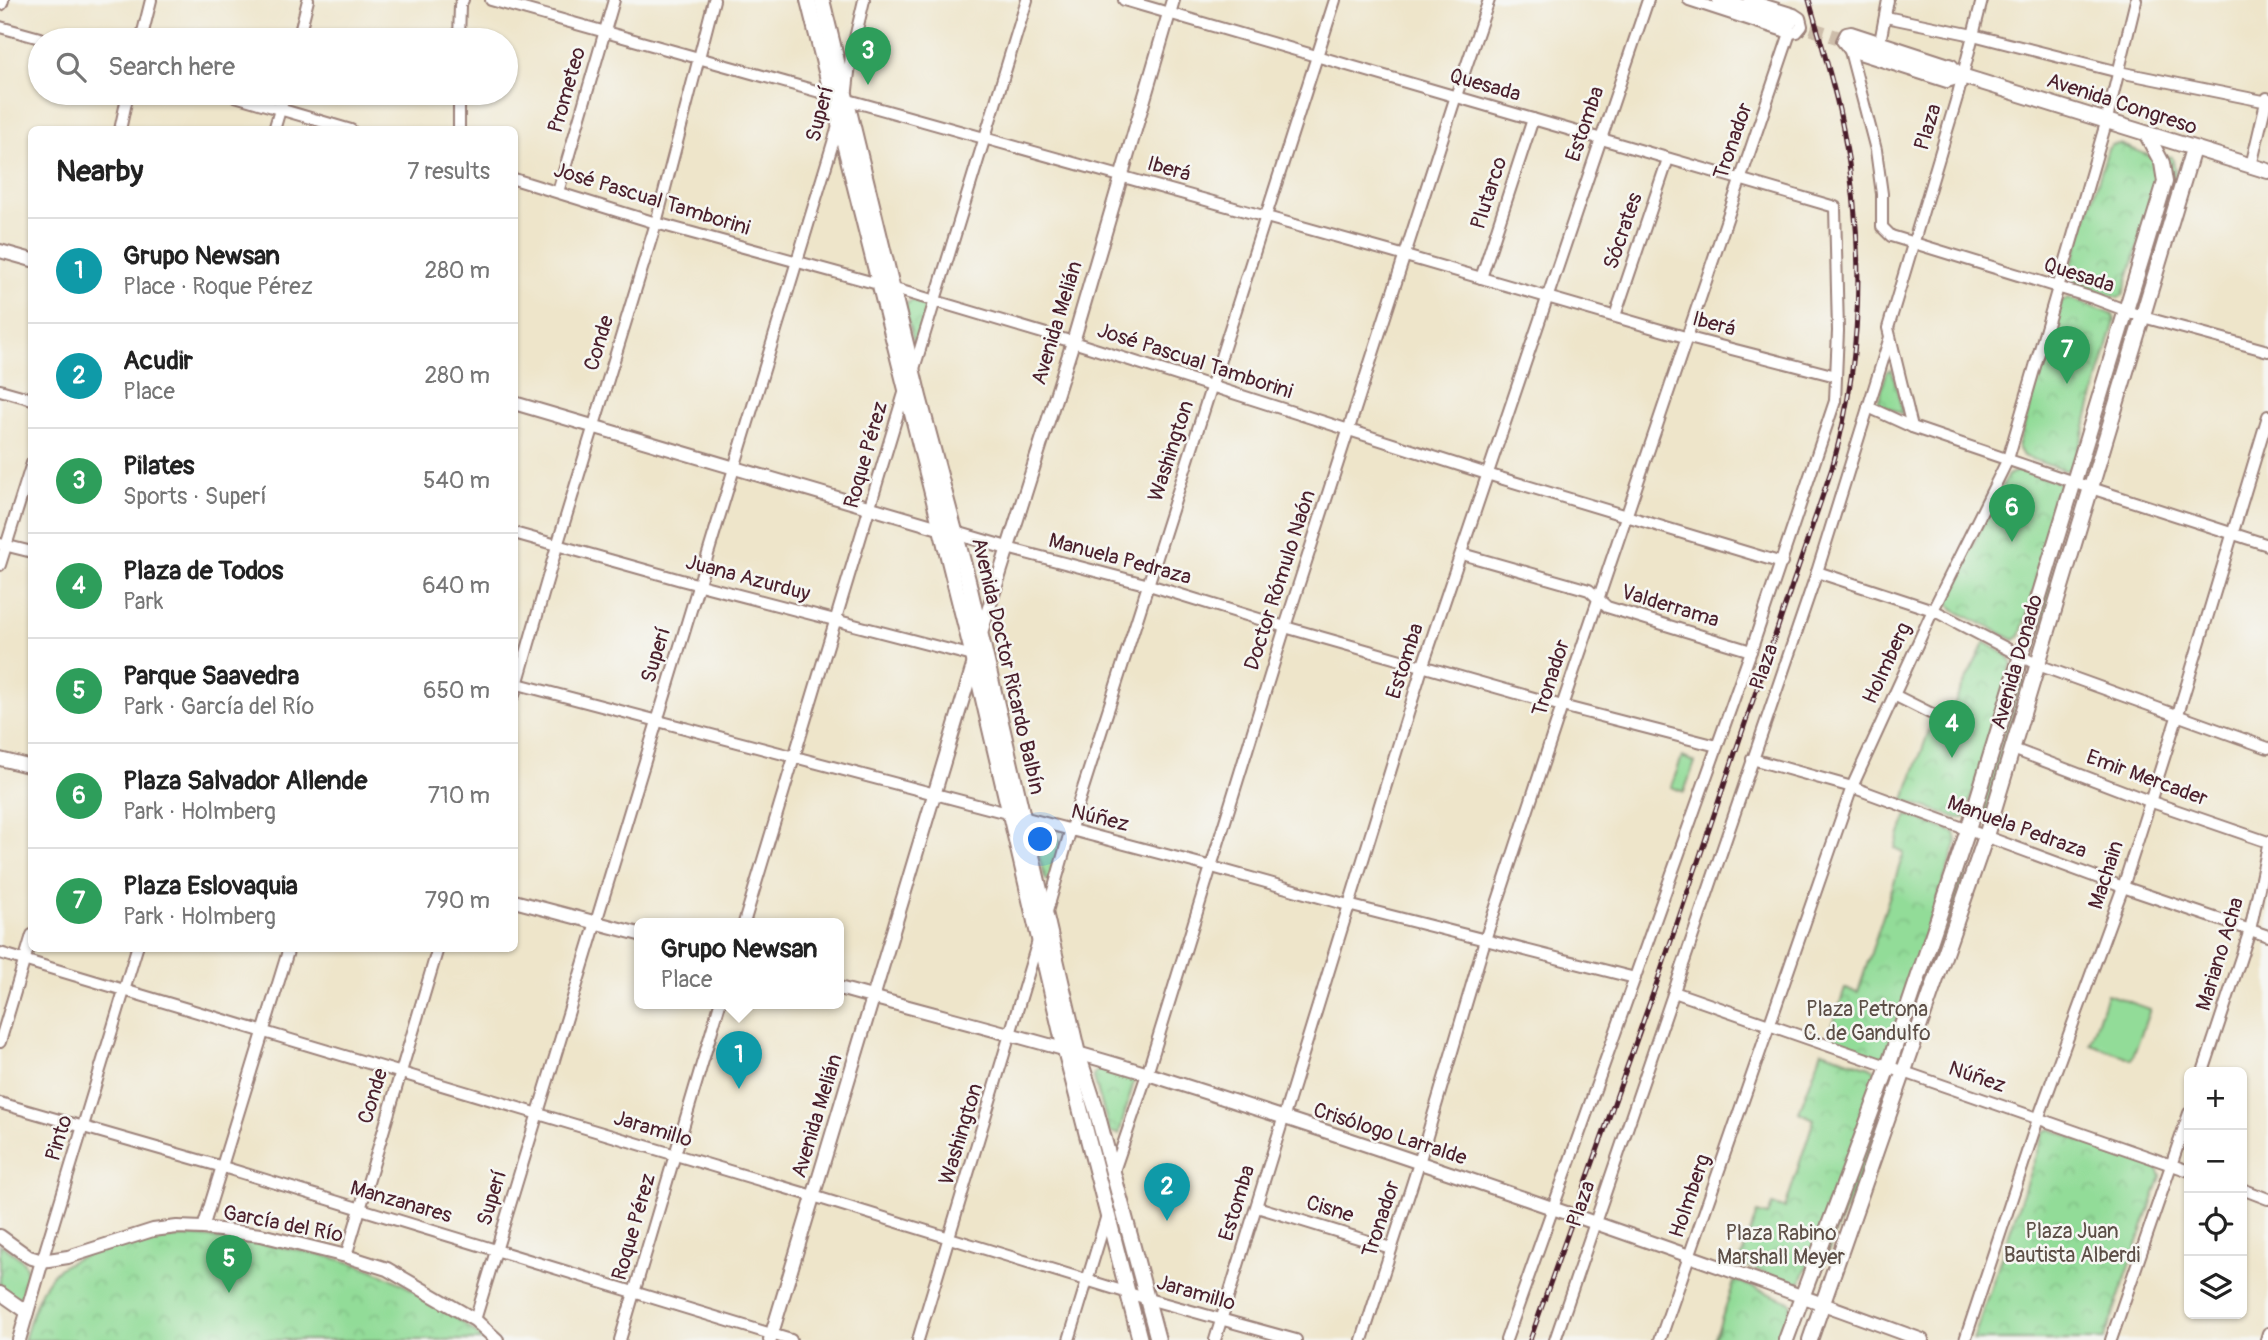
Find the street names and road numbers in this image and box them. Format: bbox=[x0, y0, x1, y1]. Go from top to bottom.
street label: Prometeo bbox=[542, 44, 592, 136]
street label: Quesada bbox=[1446, 62, 1524, 108]
street label: Avenida Congreso bbox=[2043, 67, 2201, 141]
street label: Superí bbox=[800, 83, 840, 145]
street label: Estomba bbox=[1560, 83, 1610, 165]
street label: Tronador bbox=[1707, 99, 1759, 183]
street label: Plaza bbox=[1908, 101, 1948, 153]
street label: Iberá bbox=[1144, 150, 1194, 188]
street label: Plutarco bbox=[1465, 153, 1513, 233]
street label: José Pascual Tamborini bbox=[551, 156, 754, 242]
street label: Sócrates bbox=[1597, 189, 1649, 273]
street label: Quesada bbox=[2040, 251, 2118, 299]
street label: Avenida Melián bbox=[1025, 258, 1089, 388]
street label: Iberá bbox=[1689, 305, 1739, 343]
street label: Conde bbox=[578, 311, 620, 374]
street label: José Pascual Tamborini bbox=[1094, 317, 1296, 405]
street label: Washington bbox=[1142, 397, 1200, 505]
street label: Roque Pérez bbox=[838, 398, 894, 512]
street label: Doctor Rómulo Naón bbox=[1238, 486, 1322, 674]
street label: Manuela Pedraza bbox=[1046, 527, 1194, 591]
street label: Avenida Doctor Ricardo Balbín bbox=[965, 535, 1051, 797]
street label: Juana Azurduy bbox=[683, 548, 813, 608]
street label: Valderrama bbox=[1618, 578, 1722, 634]
street label: Avenida Donado bbox=[1985, 591, 2049, 733]
street label: Holmberg bbox=[1856, 618, 1918, 708]
street label: Estomba bbox=[1380, 620, 1430, 702]
street label: Superí bbox=[635, 624, 677, 686]
street label: Tronador bbox=[1526, 636, 1576, 720]
street label: Plaza bbox=[1744, 640, 1784, 694]
street label: Emir Mercader bbox=[2083, 744, 2212, 813]
street label: Manuela Pedraza bbox=[1944, 789, 2090, 865]
street label: Núñez bbox=[1068, 798, 1132, 838]
street label: Machain bbox=[2082, 837, 2130, 913]
street label: Mariano Acha bbox=[2190, 894, 2250, 1014]
street label: Avenida Melián bbox=[785, 1051, 849, 1181]
street label: Núñez bbox=[1945, 1055, 2009, 1099]
street label: Conde bbox=[352, 1064, 394, 1127]
street label: Washington bbox=[933, 1080, 989, 1188]
street label: Crisólogo Larralde bbox=[1310, 1096, 1471, 1172]
street label: Jaramillo bbox=[610, 1104, 696, 1154]
street label: Pinto bbox=[39, 1112, 79, 1164]
street label: Holmberg bbox=[1663, 1150, 1717, 1242]
street label: Estomba bbox=[1213, 1162, 1261, 1244]
street label: Superí bbox=[471, 1167, 513, 1229]
street label: Roque Pérez bbox=[606, 1170, 662, 1284]
street label: Manzanares bbox=[347, 1175, 456, 1230]
street label: Tronador bbox=[1356, 1177, 1406, 1261]
street label: Plaza bbox=[1561, 1177, 1601, 1231]
street label: Cisne bbox=[1303, 1189, 1358, 1229]
street label: García del Río bbox=[221, 1199, 345, 1249]
street label: Jaramillo bbox=[1153, 1269, 1239, 1317]

